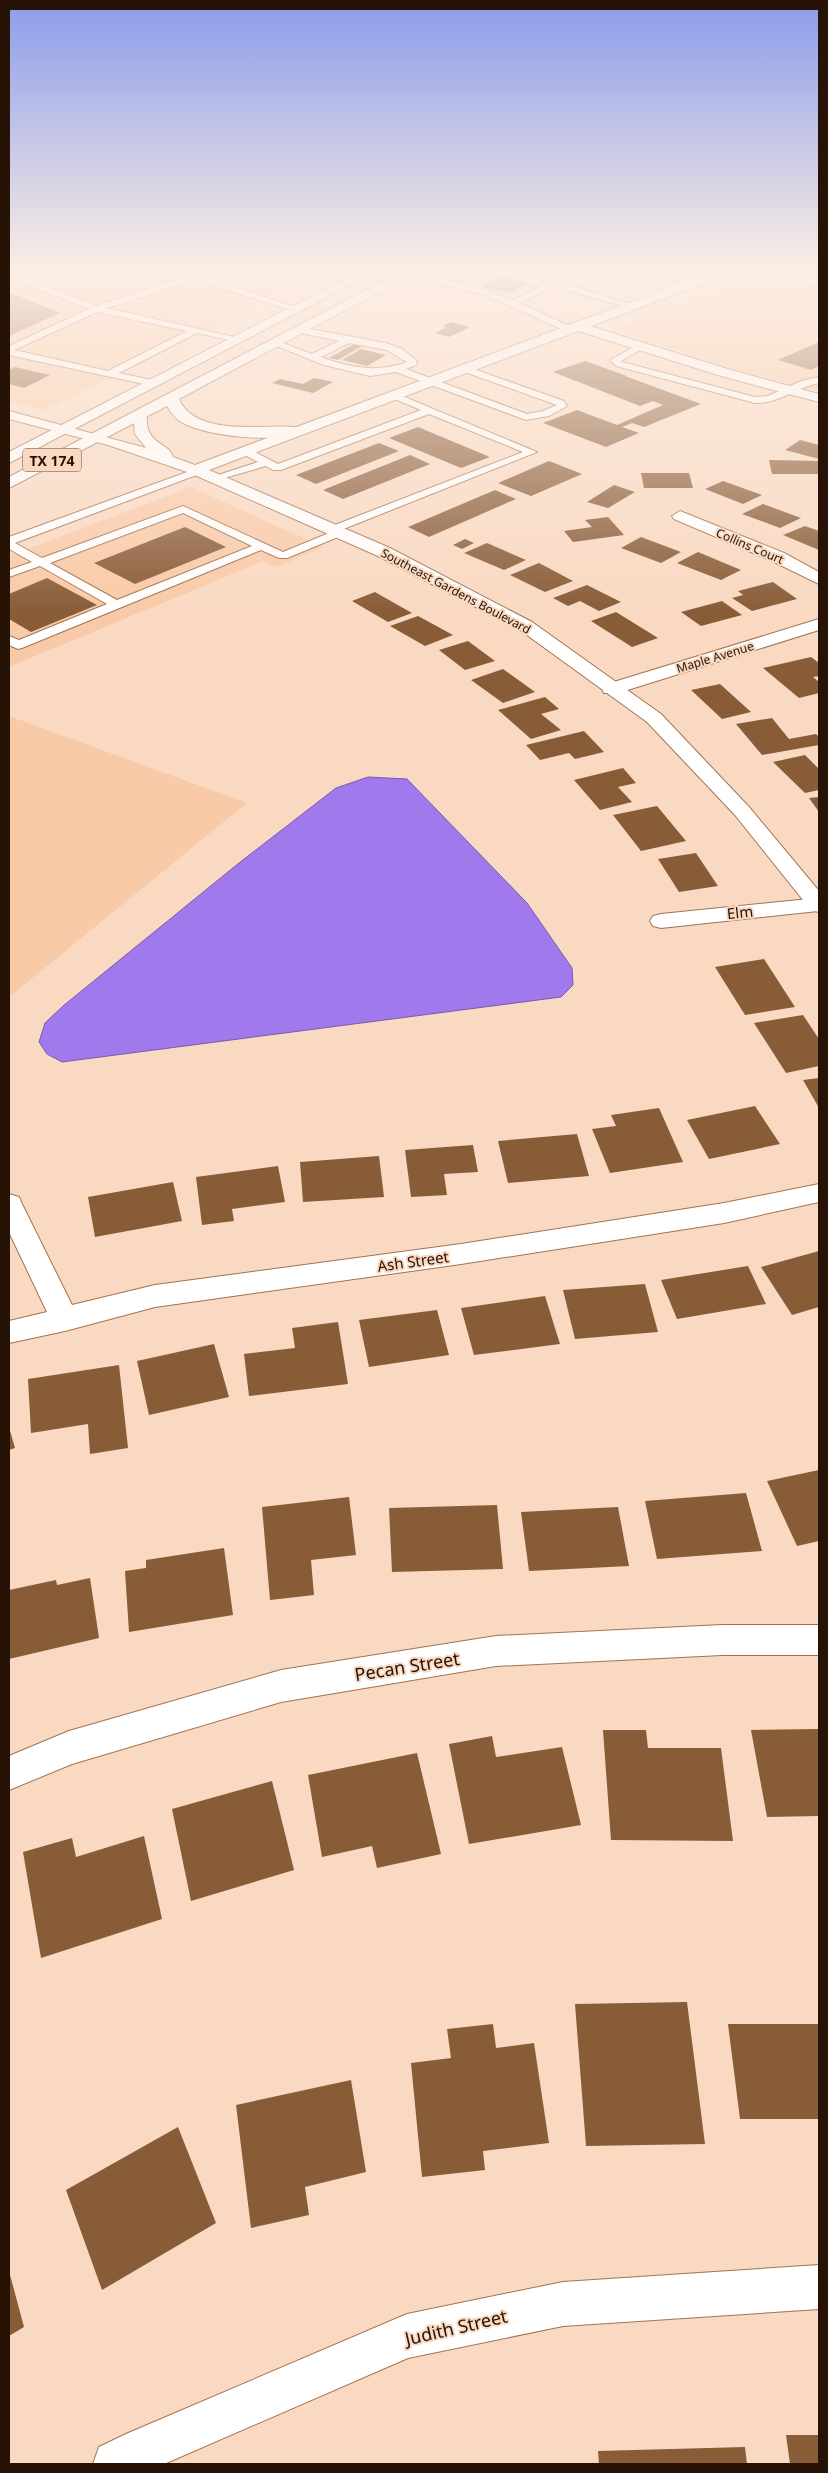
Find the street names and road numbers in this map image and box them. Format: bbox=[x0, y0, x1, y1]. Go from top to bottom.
road number: TX 174 bbox=[23, 448, 81, 472]
street label: Collins Court bbox=[714, 524, 787, 568]
street label: Southeast Gardens Boulevard bbox=[378, 544, 534, 638]
street label: Maple Avenue bbox=[674, 637, 756, 677]
street label: Elm bbox=[726, 901, 754, 923]
street label: Ash Street bbox=[376, 1246, 451, 1276]
street label: Pecan Street bbox=[353, 1646, 462, 1686]
street label: Judith Street bbox=[401, 2303, 510, 2351]

